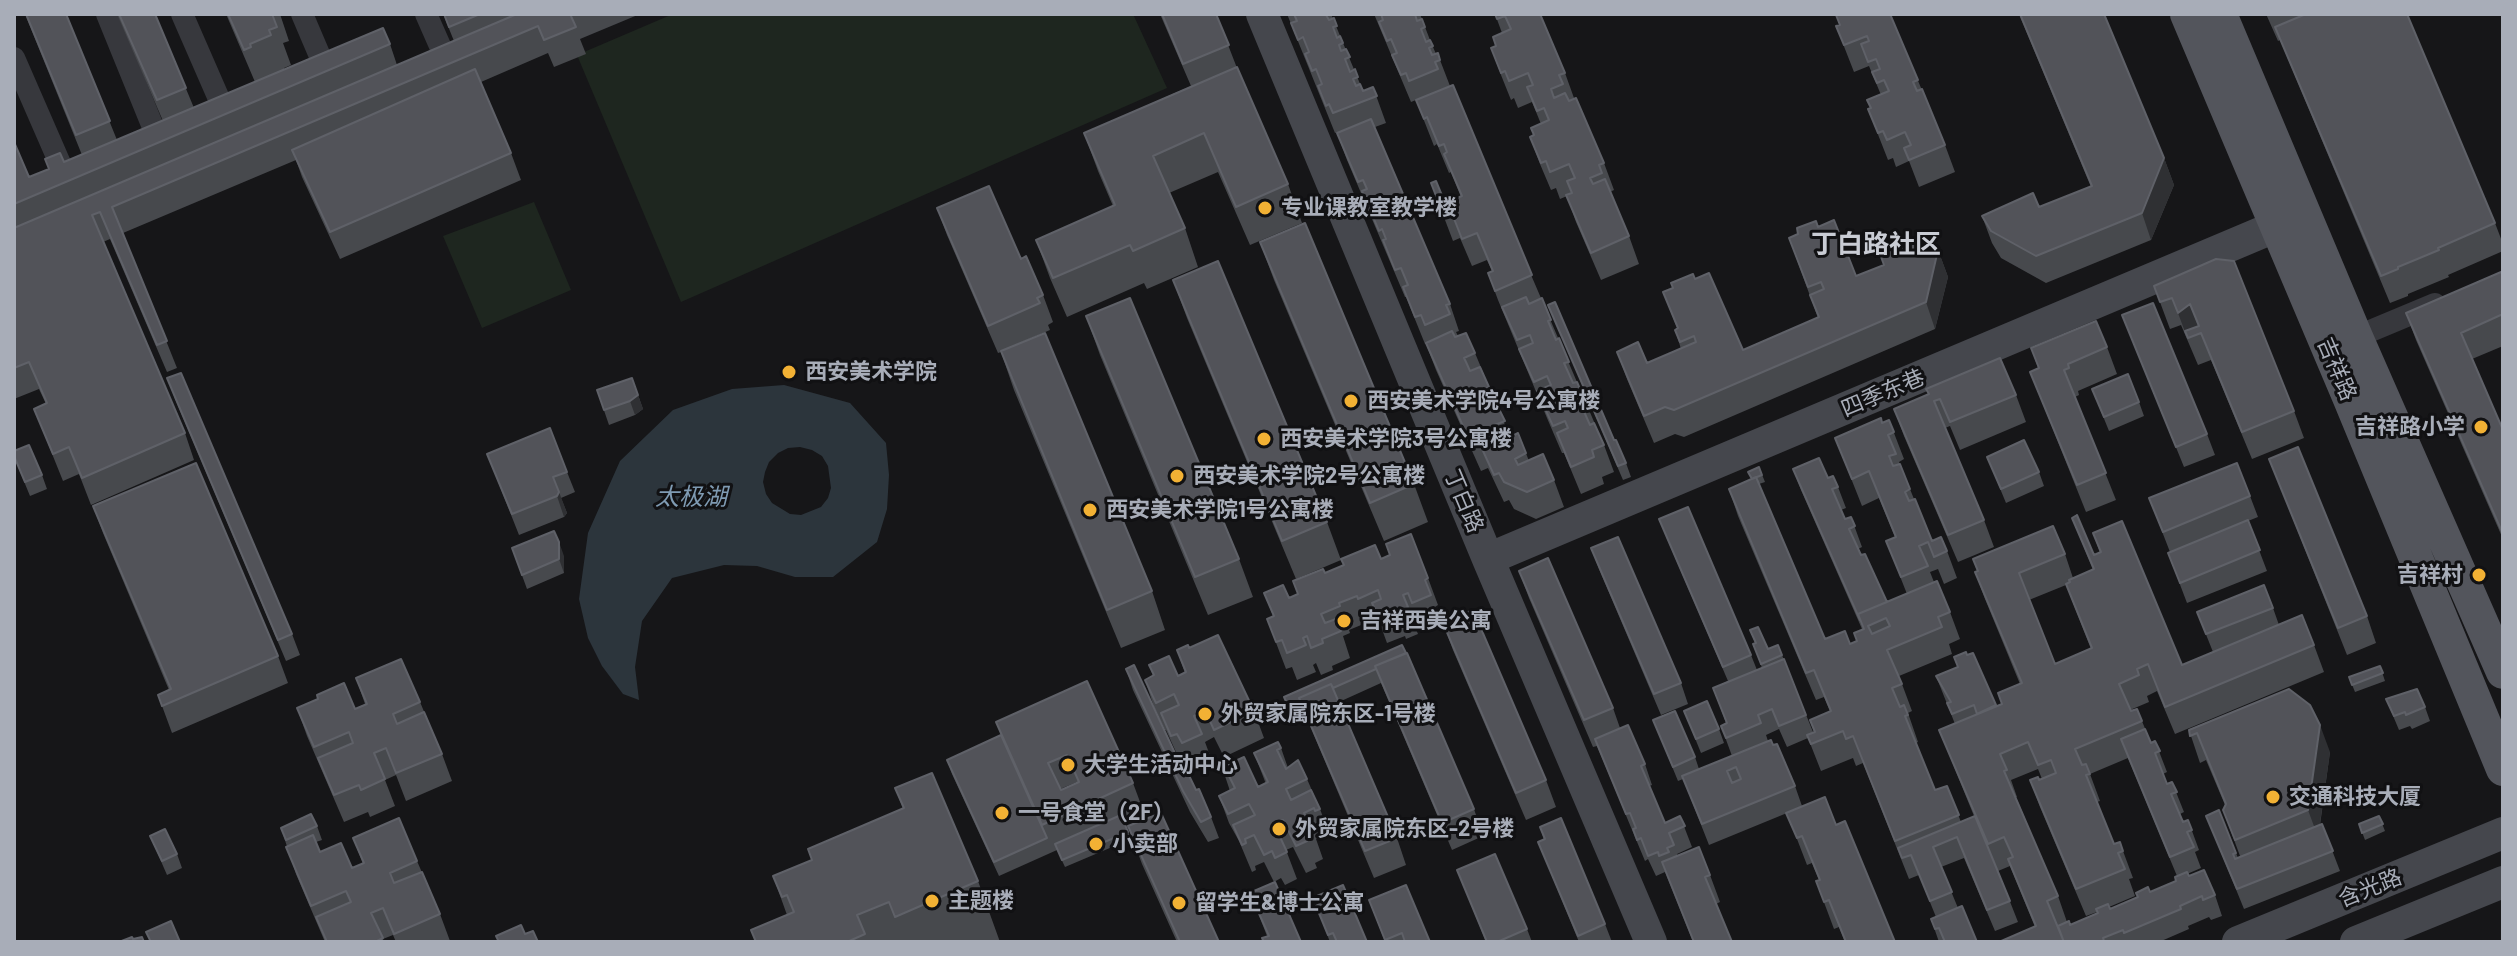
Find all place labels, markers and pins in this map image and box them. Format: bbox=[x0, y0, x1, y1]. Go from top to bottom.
place label: 专业课教室教学楼 bbox=[1281, 195, 1457, 221]
marker: 专业课教室教学楼 bbox=[1256, 199, 1274, 217]
place label: 西安美术学院 bbox=[805, 359, 937, 385]
marker: 西安美术学院 bbox=[780, 363, 798, 381]
place label: 西安美术学院4号公寓楼 bbox=[1367, 388, 1600, 414]
marker: 西安美术学院4号公寓楼 bbox=[1342, 392, 1360, 410]
place label: 吉祥路小学 bbox=[2355, 414, 2465, 440]
marker: 吉祥路小学 bbox=[2472, 418, 2490, 436]
place label: 西安美术学院3号公寓楼 bbox=[1280, 426, 1512, 452]
marker: 西安美术学院3号公寓楼 bbox=[1255, 430, 1273, 448]
place label: 西安美术学院2号公寓楼 bbox=[1193, 463, 1425, 489]
marker: 西安美术学院2号公寓楼 bbox=[1168, 467, 1186, 485]
place label: 西安美术学院1号公寓楼 bbox=[1106, 497, 1334, 523]
marker: 西安美术学院1号公寓楼 bbox=[1081, 501, 1099, 519]
place label: 吉祥村 bbox=[2397, 562, 2463, 588]
marker: 吉祥村 bbox=[2470, 566, 2488, 584]
place label: 吉祥西美公寓 bbox=[1360, 608, 1492, 634]
marker: 吉祥西美公寓 bbox=[1335, 612, 1353, 630]
place label: 外贸家属院东区-1号楼 bbox=[1221, 701, 1436, 727]
marker: 外贸家属院东区-1号楼 bbox=[1196, 705, 1214, 723]
place label: 大学生活动中心 bbox=[1084, 752, 1238, 778]
marker: 大学生活动中心 bbox=[1059, 756, 1077, 774]
place label: 交通科技大厦 bbox=[2289, 784, 2421, 810]
marker: 交通科技大厦 bbox=[2264, 788, 2282, 806]
place label: 一号食堂（2F） bbox=[1018, 800, 1175, 826]
marker: 一号食堂（2F） bbox=[993, 804, 1011, 822]
place label: 外贸家属院东区-2号楼 bbox=[1295, 816, 1514, 842]
marker: 外贸家属院东区-2号楼 bbox=[1270, 820, 1288, 838]
place label: 小卖部 bbox=[1112, 831, 1178, 857]
marker: 小卖部 bbox=[1087, 835, 1105, 853]
place label: 主题楼 bbox=[948, 888, 1014, 914]
place label: 留学生&博士公寓 bbox=[1195, 890, 1365, 916]
marker: 主题楼 bbox=[923, 892, 941, 910]
marker: 留学生&博士公寓 bbox=[1170, 894, 1188, 912]

